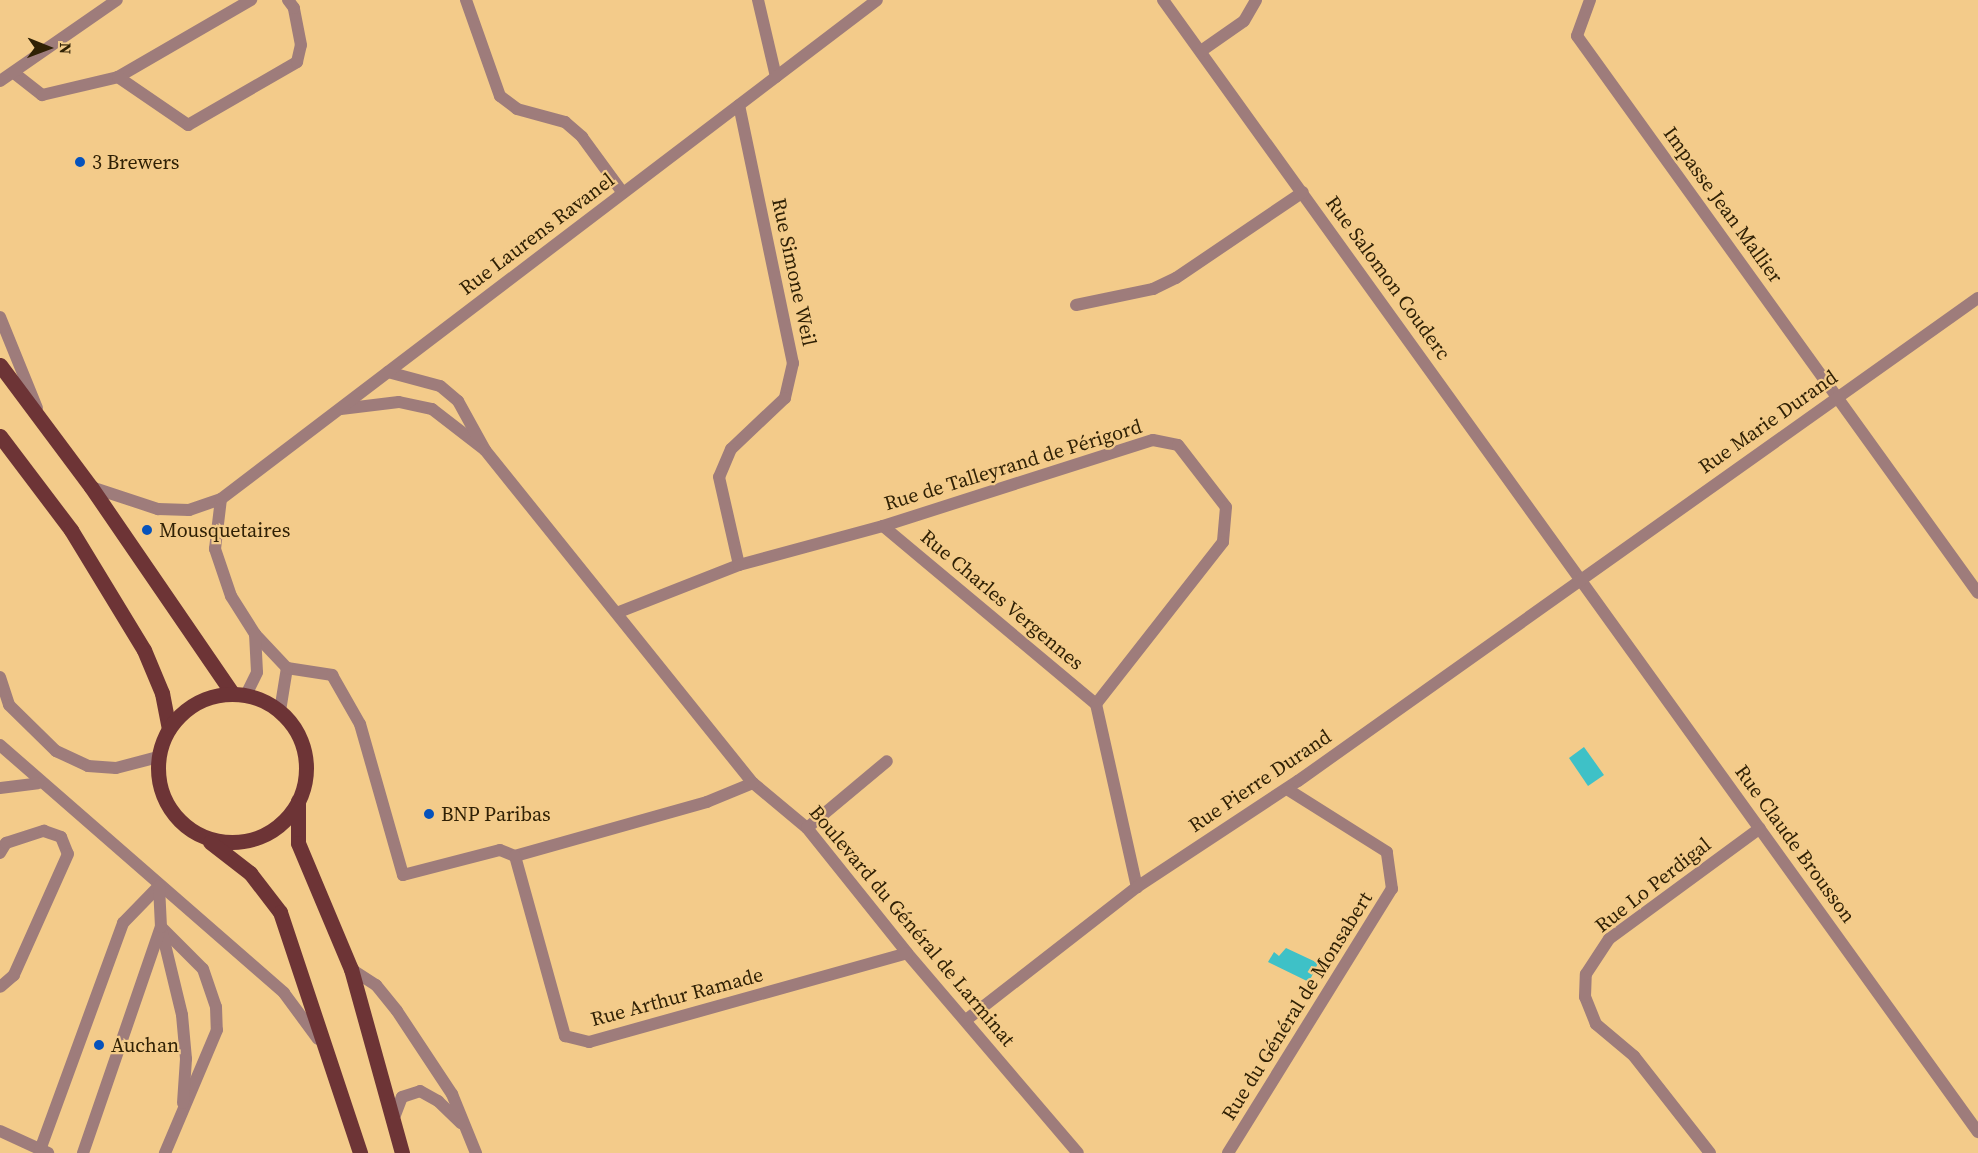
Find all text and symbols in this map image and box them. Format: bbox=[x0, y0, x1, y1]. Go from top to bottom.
north arrow bbox=[18, 18, 78, 78]
text: N bbox=[55, 42, 77, 54]
street label: Impasse Jean Mallier bbox=[1658, 122, 1788, 288]
place label: 3 Brewers bbox=[92, 150, 180, 174]
marker: 3 Brewers bbox=[73, 155, 87, 169]
street label: Rue Laurens Ravanel bbox=[455, 168, 619, 300]
street label: Rue Salomon Couderc bbox=[1320, 191, 1456, 365]
street label: Rue Simone Weil bbox=[767, 196, 821, 348]
street label: Rue Marie Durand bbox=[1694, 365, 1842, 479]
street label: Rue de Talleyrand de Périgord bbox=[881, 414, 1145, 516]
place label: Mousquetaires bbox=[159, 518, 290, 542]
marker: Mousquetaires bbox=[140, 523, 154, 537]
street label: Rue Charles Vergennes bbox=[916, 525, 1088, 675]
street label: Rue Pierre Durand bbox=[1184, 725, 1336, 837]
street label: Rue Claude Brousson bbox=[1730, 760, 1860, 928]
street label: Boulevard du Général de Larminat bbox=[804, 801, 1020, 1051]
place label: BNP Paribas bbox=[441, 802, 551, 826]
marker: BNP Paribas bbox=[422, 807, 436, 821]
street label: Rue Lo Perdigal bbox=[1590, 832, 1716, 938]
street label: Rue du Général de Monsabert bbox=[1217, 887, 1377, 1125]
street label: Rue Arthur Ramade bbox=[588, 962, 766, 1032]
place label: Auchan bbox=[111, 1033, 179, 1057]
marker: Auchan bbox=[92, 1038, 106, 1052]

